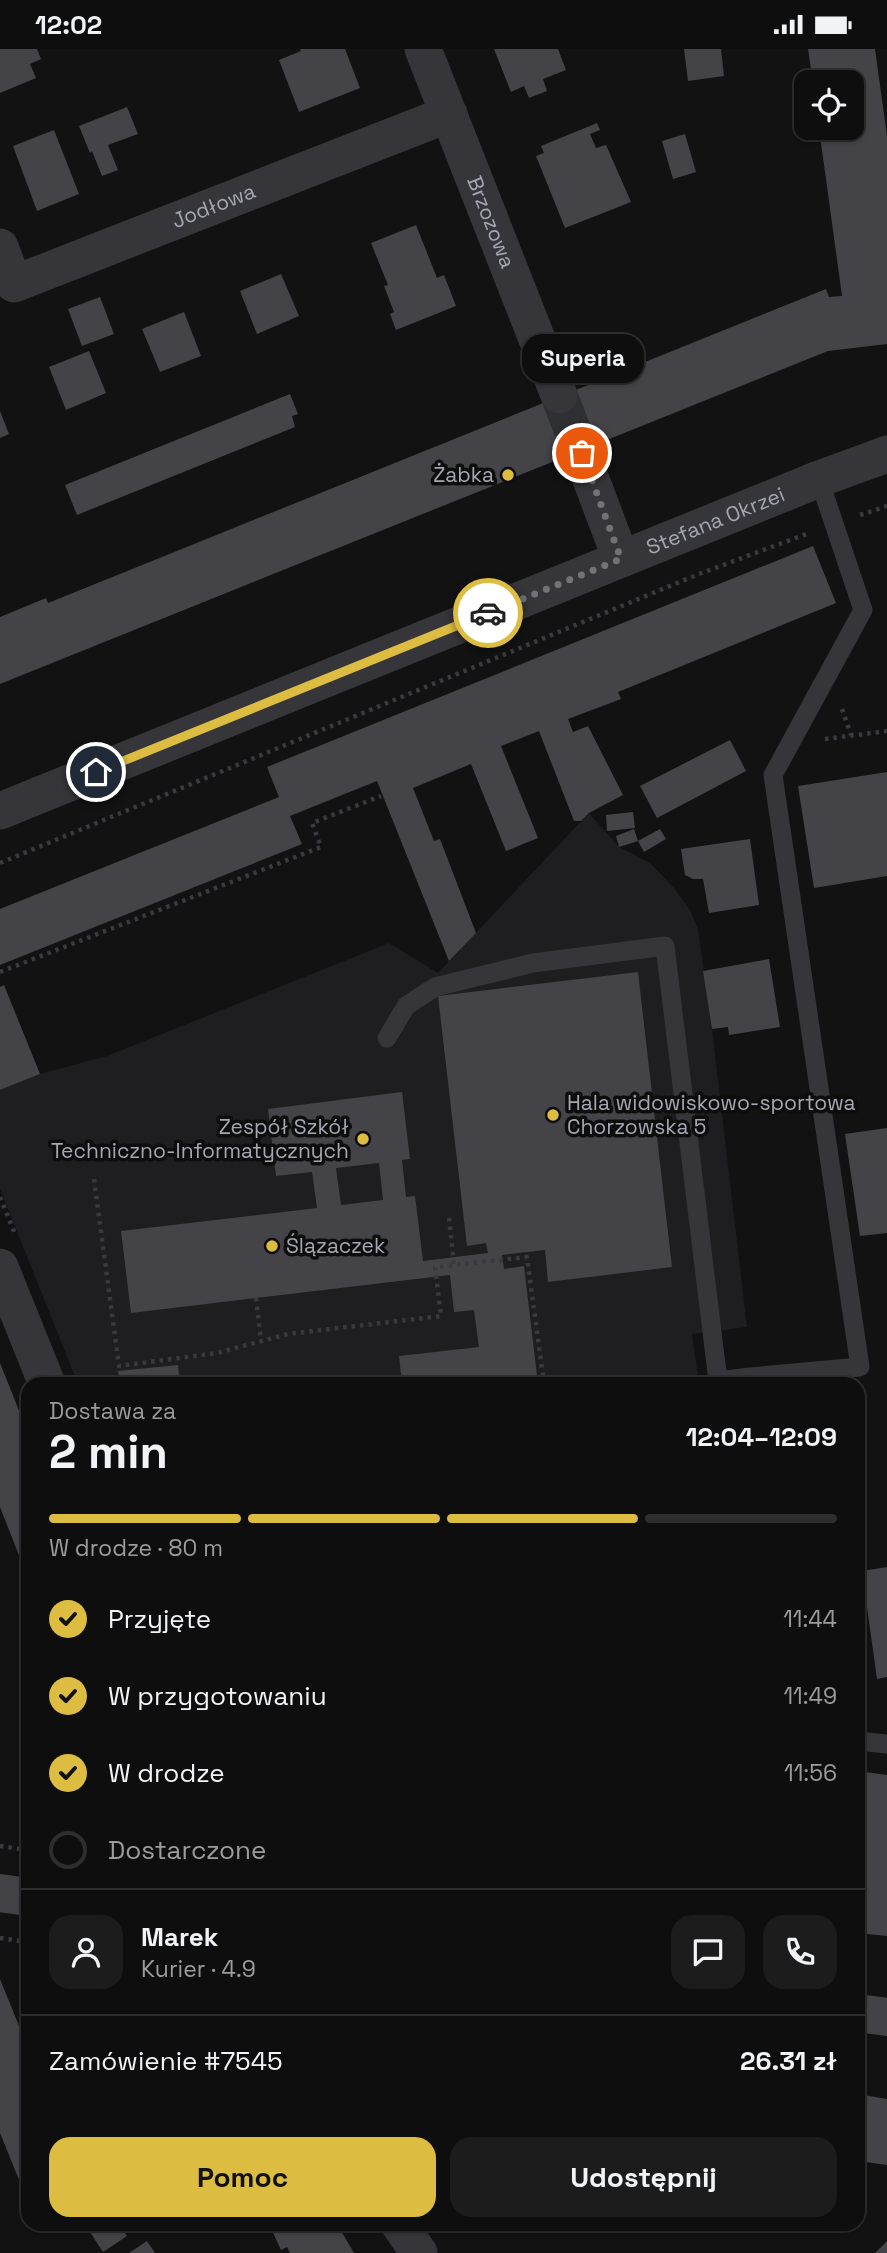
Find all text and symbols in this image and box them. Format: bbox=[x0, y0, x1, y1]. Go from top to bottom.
text: 12:02 bbox=[35, 8, 102, 42]
map controls bbox=[794, 70, 864, 140]
button: locate bbox=[794, 70, 864, 140]
street label: Brzozowa bbox=[461, 172, 522, 272]
street label: Jodłowa bbox=[168, 177, 259, 234]
callout: Superia bbox=[521, 334, 643, 383]
text: Superia bbox=[541, 343, 625, 373]
pin bbox=[552, 423, 612, 483]
icon: bag bbox=[563, 434, 601, 472]
place label: Żabka bbox=[433, 461, 494, 488]
marker: Żabka bbox=[500, 467, 516, 483]
street label: Stefana Okrzei bbox=[642, 480, 789, 561]
courier bbox=[453, 578, 523, 648]
icon: car bbox=[469, 594, 507, 632]
pin bbox=[66, 742, 126, 802]
icon: home bbox=[77, 753, 115, 791]
place label: Hala widowiskowo-sportowa Chorzowska 5 bbox=[567, 1089, 856, 1140]
marker: Hala widowiskowo-sportowa Chorzowska 5 bbox=[545, 1107, 561, 1123]
place label: Zespół Szkół Techniczno-Informatycznych bbox=[51, 1113, 349, 1164]
marker: Zespół Szkół Techniczno-Informatycznych bbox=[355, 1131, 371, 1147]
place label: Ślązaczek bbox=[286, 1232, 385, 1259]
marker: Ślązaczek bbox=[264, 1238, 280, 1254]
text: Dostawa za bbox=[49, 1396, 176, 1426]
text: 12:04–12:09 bbox=[686, 1420, 837, 1454]
text: 2 min bbox=[49, 1423, 168, 1481]
text: W drodze · 80 m bbox=[49, 1533, 223, 1563]
icon: check bbox=[49, 1600, 87, 1638]
text: Przyjęte bbox=[108, 1602, 211, 1636]
text: 11:44 bbox=[783, 1604, 837, 1634]
icon: check bbox=[49, 1677, 87, 1715]
text: W przygotowaniu bbox=[108, 1679, 327, 1713]
text: 11:49 bbox=[784, 1681, 837, 1711]
icon: check bbox=[49, 1754, 87, 1792]
text: W drodze bbox=[108, 1756, 225, 1790]
text: 11:56 bbox=[784, 1758, 837, 1788]
text: Dostarczone bbox=[108, 1833, 266, 1867]
button: person bbox=[49, 1915, 123, 1989]
button: chat bbox=[671, 1915, 745, 1989]
button: phone bbox=[763, 1915, 837, 1989]
text: Marek bbox=[141, 1920, 218, 1954]
text: Kurier · 4.9 bbox=[141, 1954, 256, 1984]
text: Zamówienie #7545 bbox=[49, 2044, 283, 2078]
text: 26.31 zł bbox=[740, 2044, 837, 2078]
button: Pomoc bbox=[49, 2137, 436, 2217]
button: Udostępnij bbox=[450, 2137, 837, 2217]

